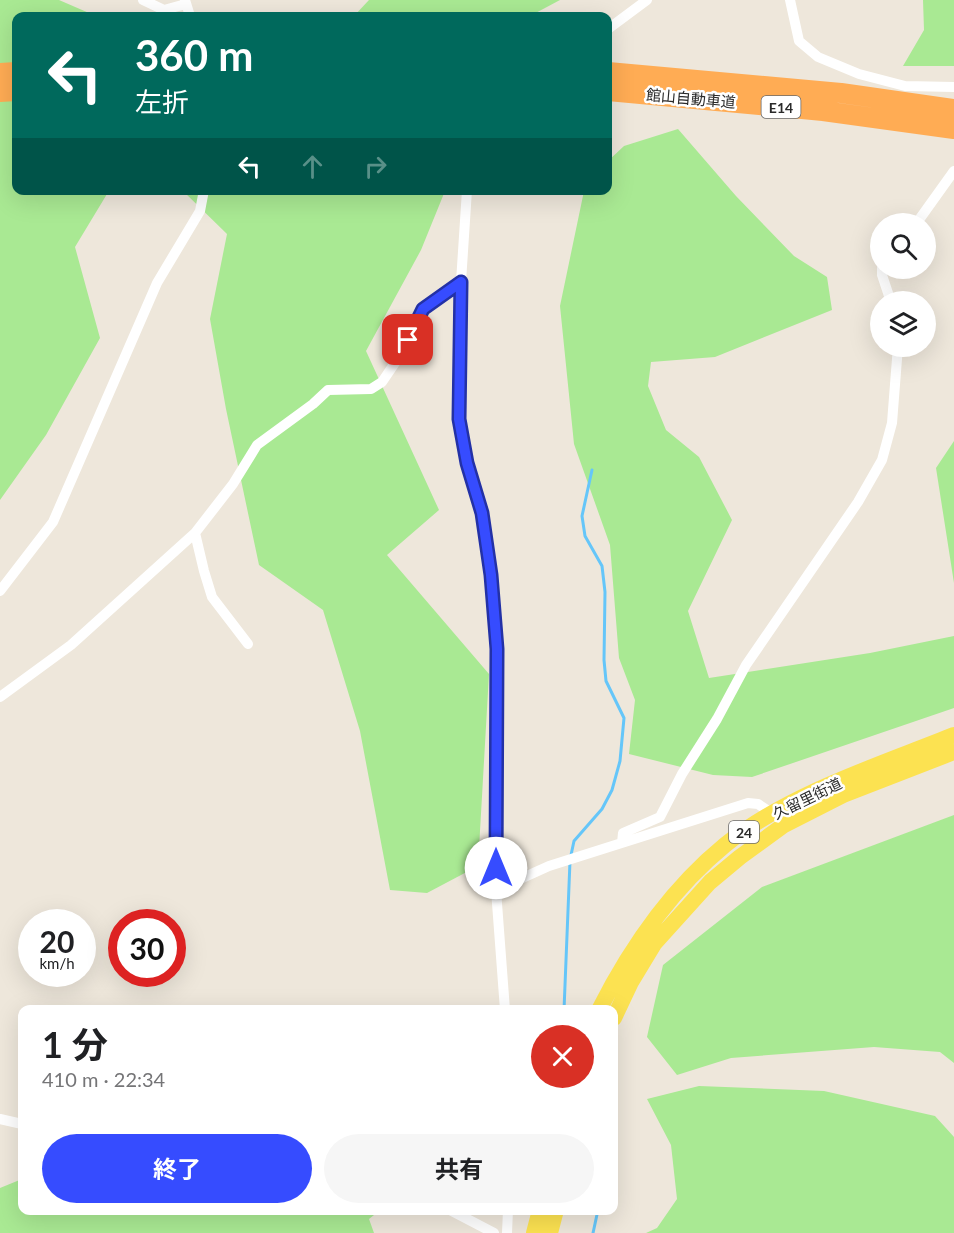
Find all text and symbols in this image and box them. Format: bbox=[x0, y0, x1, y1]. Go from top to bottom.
text: 360 m bbox=[135, 30, 253, 80]
icon: left bbox=[36, 36, 114, 114]
text: 左折 bbox=[135, 85, 189, 118]
street label: 館山自動車道 bbox=[645, 85, 737, 111]
road number: E14 bbox=[762, 96, 800, 118]
icon: left bbox=[233, 150, 266, 183]
icon: ahead bbox=[296, 150, 329, 183]
icon: right bbox=[359, 150, 392, 183]
map controls bbox=[870, 213, 936, 357]
button: search bbox=[870, 213, 936, 279]
button: layers bbox=[870, 291, 936, 357]
pin bbox=[382, 314, 433, 365]
icon: arrive bbox=[391, 323, 424, 356]
street label: 久留里街道 bbox=[769, 773, 845, 823]
road number: 24 bbox=[729, 821, 759, 843]
position arrow bbox=[464, 836, 528, 900]
speed limit sign: 30 bbox=[108, 909, 186, 987]
text: 20 bbox=[40, 923, 74, 959]
text: km/h bbox=[39, 954, 75, 972]
text: 1 分 bbox=[42, 1022, 108, 1066]
button: close bbox=[531, 1025, 594, 1088]
text: 410 m · 22:34 bbox=[42, 1067, 165, 1091]
button: 終了 bbox=[42, 1134, 312, 1203]
button: 共有 bbox=[324, 1134, 594, 1203]

